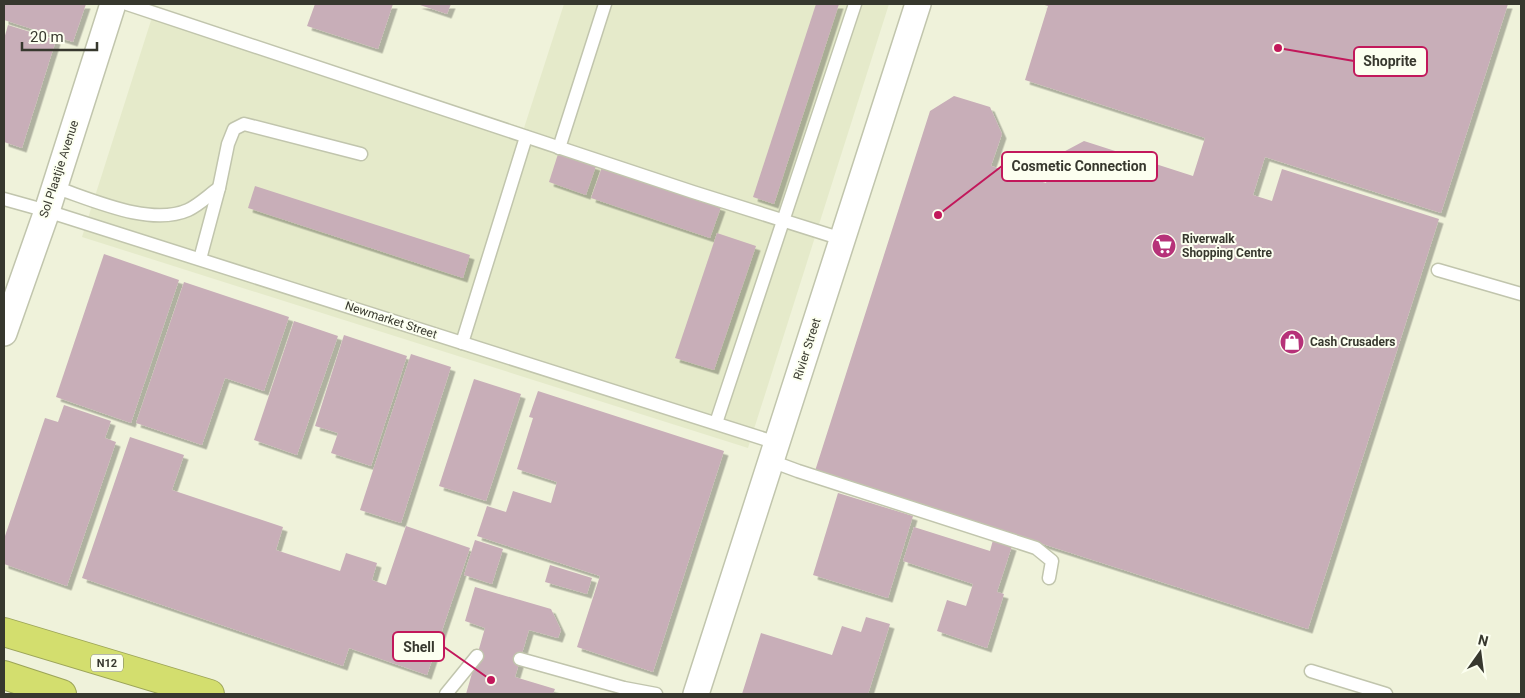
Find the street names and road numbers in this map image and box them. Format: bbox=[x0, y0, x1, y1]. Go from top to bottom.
street label: Sol Plaatjie Avenue bbox=[37, 118, 81, 220]
street label: Newmarket Street bbox=[343, 299, 439, 342]
street label: Rivier Street bbox=[790, 316, 824, 382]
road number: N12 bbox=[91, 654, 123, 671]

